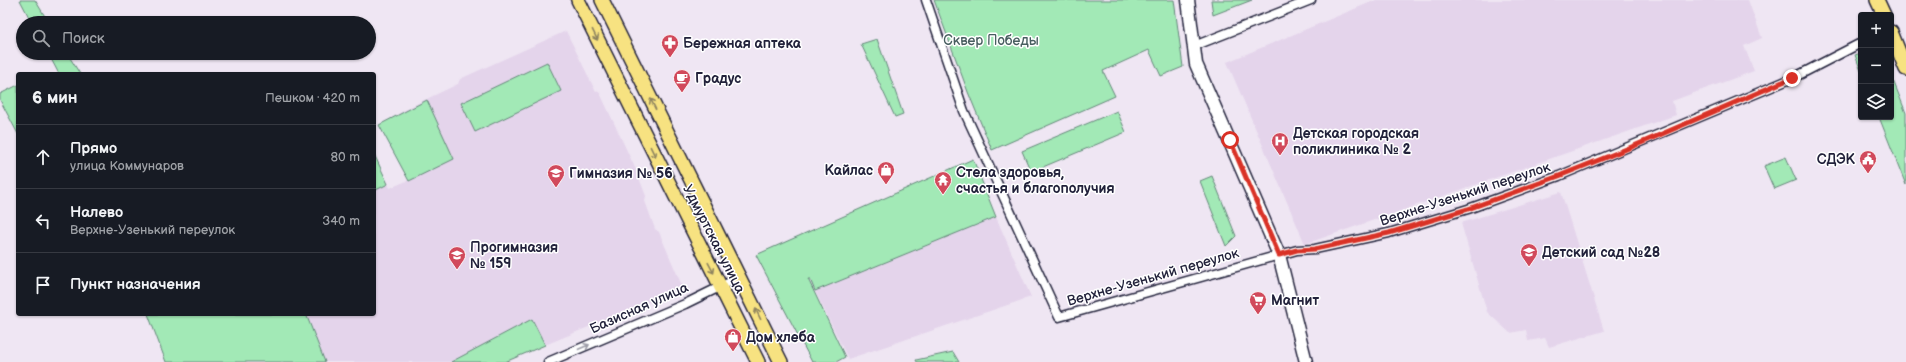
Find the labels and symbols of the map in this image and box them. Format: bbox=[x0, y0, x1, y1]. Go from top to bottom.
one-way arrow bbox=[592, 29, 599, 41]
park label: Сквер Победы bbox=[943, 32, 1039, 49]
pharmacy icon: Бережная аптека bbox=[660, 33, 680, 58]
place label: Бережная аптека bbox=[683, 35, 802, 52]
cafe icon: Градус bbox=[672, 68, 692, 93]
route end bbox=[1783, 69, 1801, 87]
place label: Градус bbox=[695, 70, 741, 87]
one-way arrow bbox=[649, 99, 656, 111]
place label: Детская городская поликлиника № 2 bbox=[1293, 125, 1419, 158]
route start bbox=[1221, 131, 1239, 149]
hospital icon: Детская городская поликлиника № 2 bbox=[1270, 131, 1290, 156]
one-way arrow bbox=[649, 145, 657, 157]
public building icon: СДЭК bbox=[1858, 149, 1878, 174]
place label: СДЭК bbox=[1817, 151, 1856, 168]
street label: Верхне-Узенький переулок bbox=[1378, 158, 1553, 230]
shop icon: Кайлас bbox=[876, 160, 896, 185]
place label: Кайлас bbox=[824, 162, 873, 179]
school or university icon: Гимназия № 56 bbox=[546, 163, 566, 188]
place label: Стела здоровья, счастья и благополучия bbox=[956, 164, 1115, 197]
place label: Гимназия № 56 bbox=[569, 165, 673, 182]
temple icon: Стела здоровья, счастья и благополучия bbox=[933, 170, 953, 195]
street label: Удмуртская улица bbox=[679, 182, 749, 297]
place label: Прогимназия № 159 bbox=[470, 239, 558, 272]
school or university icon: Детский сад №28 bbox=[1519, 242, 1539, 267]
street label: Верхне-Узенький переулок bbox=[1065, 244, 1241, 310]
place label: Детский сад №28 bbox=[1542, 244, 1660, 261]
school or university icon: Прогимназия № 159 bbox=[447, 245, 467, 270]
one-way arrow bbox=[707, 262, 715, 274]
street label: Базисная улица bbox=[587, 278, 691, 337]
supermarket icon: Магнит bbox=[1248, 290, 1268, 315]
place label: Магнит bbox=[1271, 292, 1319, 309]
one-way arrow bbox=[754, 309, 761, 321]
shop icon: Дом хлеба bbox=[723, 327, 743, 352]
place label: Дом хлеба bbox=[746, 329, 816, 346]
one-way arrow bbox=[578, 342, 590, 350]

